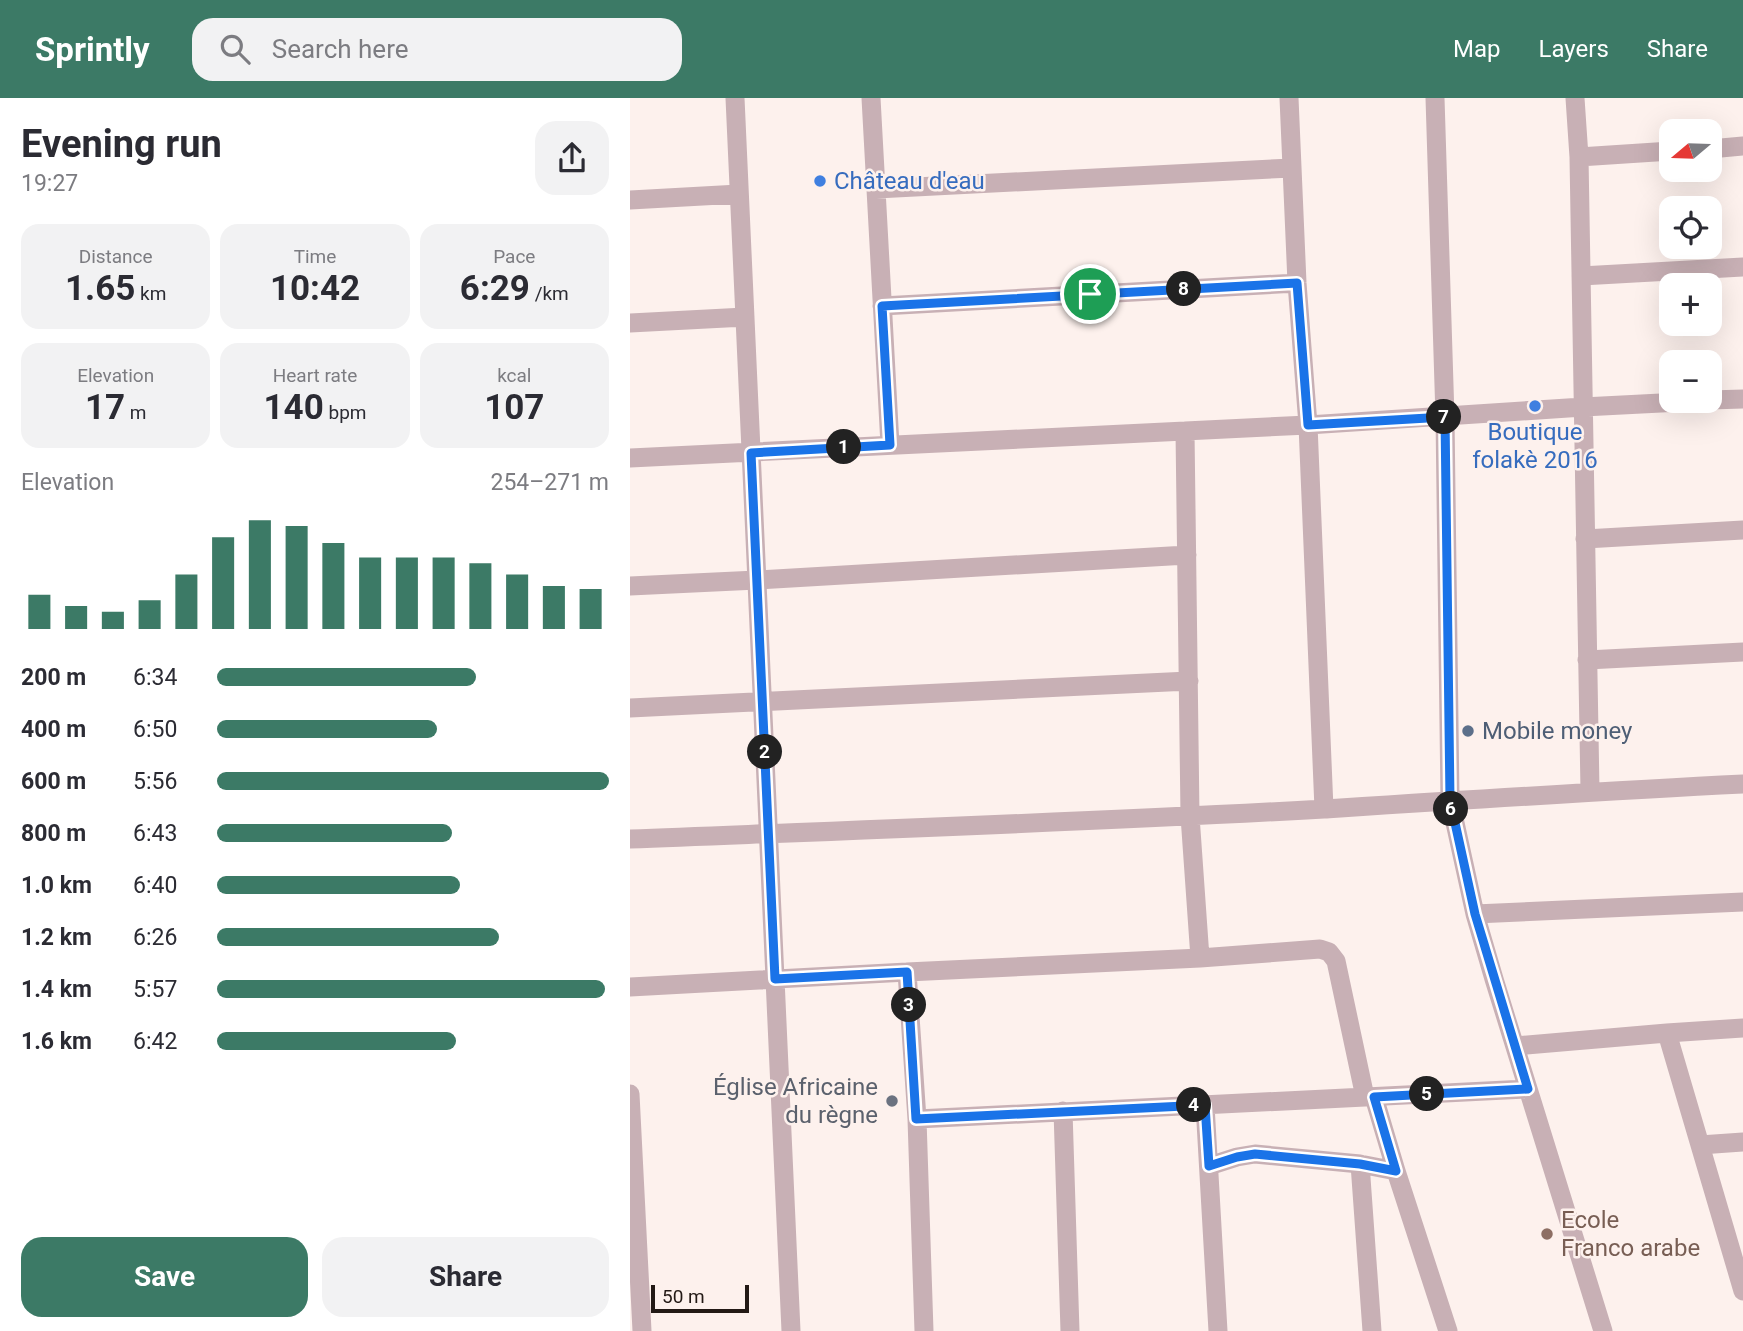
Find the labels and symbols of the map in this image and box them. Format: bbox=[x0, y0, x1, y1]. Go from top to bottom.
north arrow bbox=[1659, 119, 1722, 182]
place label: Château d'eau bbox=[834, 167, 985, 195]
marker: Château d'eau bbox=[812, 173, 828, 189]
pin bbox=[1060, 264, 1120, 324]
pin: 8 bbox=[1166, 272, 1202, 306]
marker: Boutique folakè 2016 bbox=[1527, 398, 1543, 414]
pin: 7 bbox=[1426, 400, 1462, 434]
place label: Boutique folakè 2016 bbox=[1472, 418, 1598, 474]
pin: 1 bbox=[826, 430, 862, 464]
place label: Mobile money bbox=[1482, 717, 1633, 745]
marker: Mobile money bbox=[1460, 723, 1476, 739]
pin: 2 bbox=[748, 734, 782, 770]
pin: 6 bbox=[1434, 792, 1468, 826]
pin: 3 bbox=[892, 988, 926, 1023]
place label: Église Africaine du règne bbox=[713, 1073, 878, 1129]
pin: 5 bbox=[1410, 1076, 1444, 1112]
pin: 4 bbox=[1176, 1088, 1212, 1122]
marker: Église Africaine du règne bbox=[884, 1093, 900, 1109]
place label: Ecole Franco arabe bbox=[1561, 1206, 1700, 1262]
marker: Ecole Franco arabe bbox=[1539, 1226, 1555, 1242]
scale bar bbox=[651, 1282, 749, 1314]

